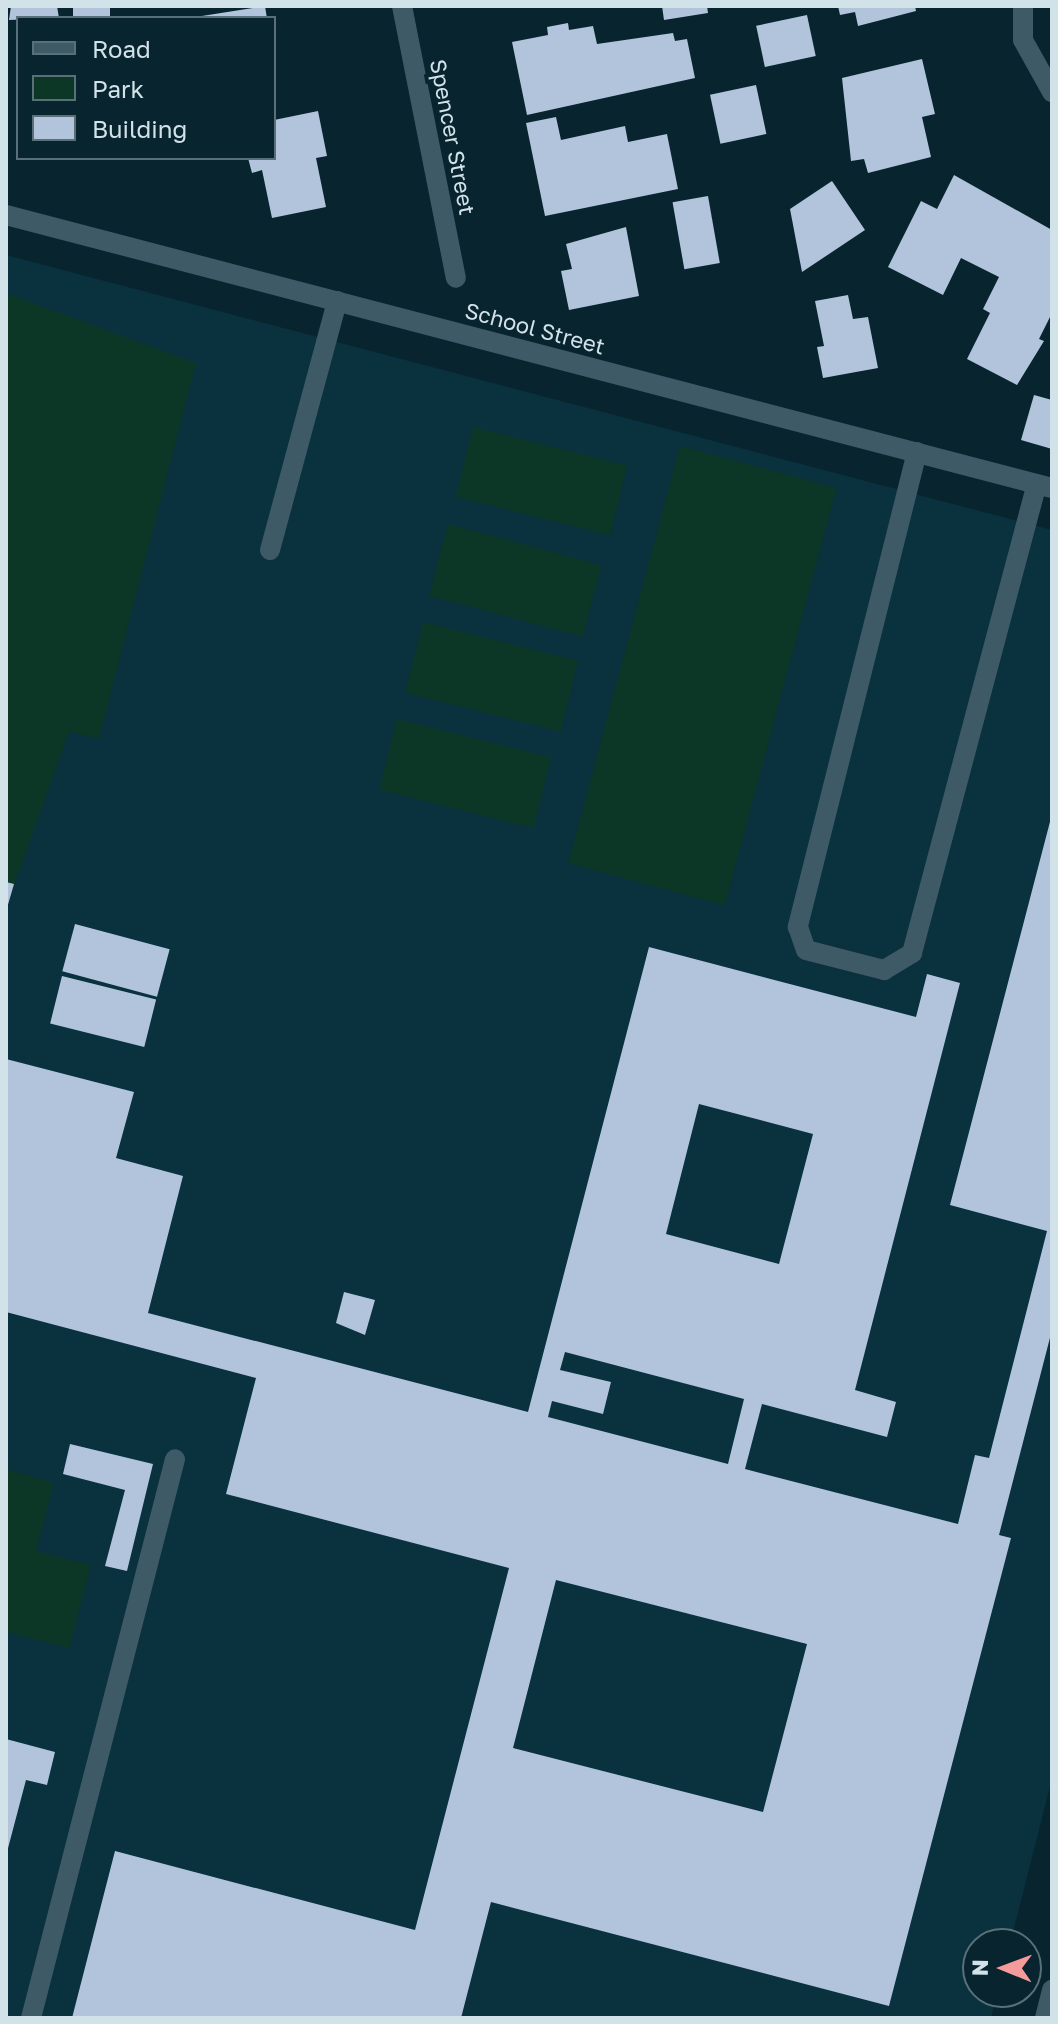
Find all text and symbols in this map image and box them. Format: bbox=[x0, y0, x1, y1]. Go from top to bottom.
legend bbox=[16, 16, 276, 160]
text: Road bbox=[92, 34, 151, 63]
street label: Spencer Street bbox=[425, 57, 481, 217]
text: Park bbox=[92, 74, 144, 103]
text: Building bbox=[92, 114, 187, 143]
street label: School Street bbox=[462, 297, 608, 359]
north arrow bbox=[962, 1928, 1042, 2008]
text: N bbox=[966, 1959, 993, 1976]

